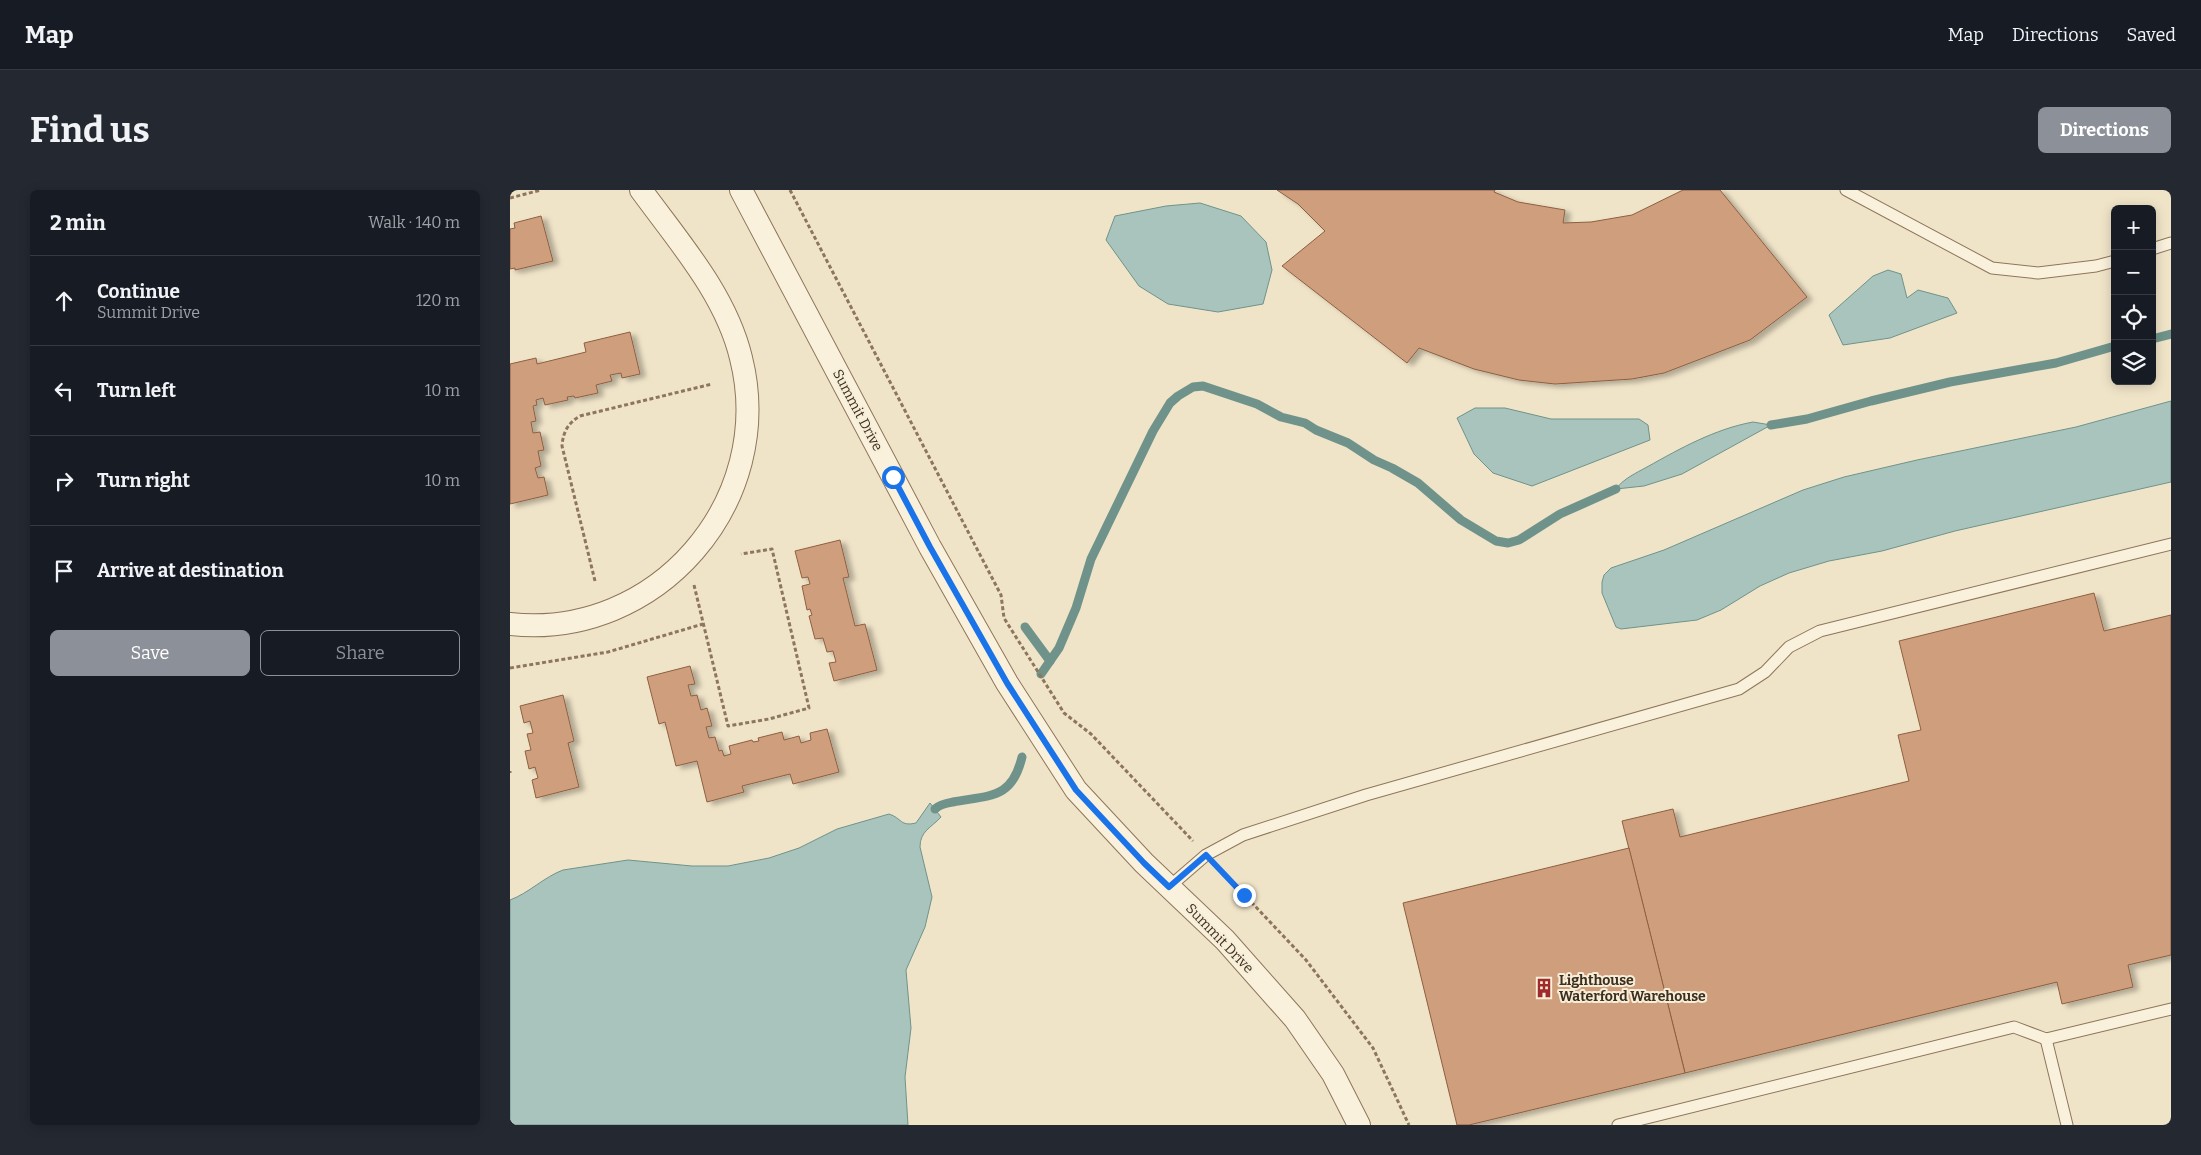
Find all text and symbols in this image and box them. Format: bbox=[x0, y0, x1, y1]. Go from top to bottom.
text: Map bbox=[25, 21, 74, 49]
text: Map bbox=[1948, 24, 1984, 46]
text: Directions bbox=[2012, 24, 2099, 46]
text: Saved bbox=[2127, 24, 2176, 46]
button: Directions bbox=[2038, 107, 2171, 153]
text: Find us bbox=[30, 109, 150, 151]
map controls bbox=[2111, 205, 2156, 385]
button: + bbox=[2111, 205, 2156, 250]
text: 2 min bbox=[50, 210, 106, 236]
text: Walk · 140 m bbox=[368, 213, 460, 232]
button: − bbox=[2111, 250, 2156, 295]
text: Continue bbox=[97, 280, 180, 303]
icon: ahead bbox=[50, 287, 78, 315]
text: 120 m bbox=[416, 291, 460, 310]
button: locate bbox=[2111, 295, 2156, 340]
text: Summit Drive bbox=[97, 303, 200, 322]
button: layers bbox=[2111, 340, 2156, 385]
street label: Summit Drive bbox=[829, 366, 886, 454]
icon: left bbox=[50, 377, 78, 405]
text: Turn left bbox=[97, 379, 176, 402]
text: 10 m bbox=[425, 381, 460, 400]
route start bbox=[882, 466, 905, 489]
icon: right bbox=[50, 467, 78, 495]
text: Turn right bbox=[97, 469, 190, 492]
text: 10 m bbox=[425, 471, 460, 490]
icon: arrive bbox=[50, 557, 78, 585]
text: Arrive at destination bbox=[97, 559, 284, 582]
button: Save bbox=[50, 630, 250, 676]
button: Share bbox=[260, 630, 460, 676]
route end bbox=[1233, 884, 1256, 907]
street label: Summit Drive bbox=[1182, 900, 1257, 977]
place label: Lighthouse Waterford Warehouse bbox=[1559, 972, 1706, 1005]
building icon: Lighthouse Waterford Warehouse bbox=[1533, 977, 1555, 999]

